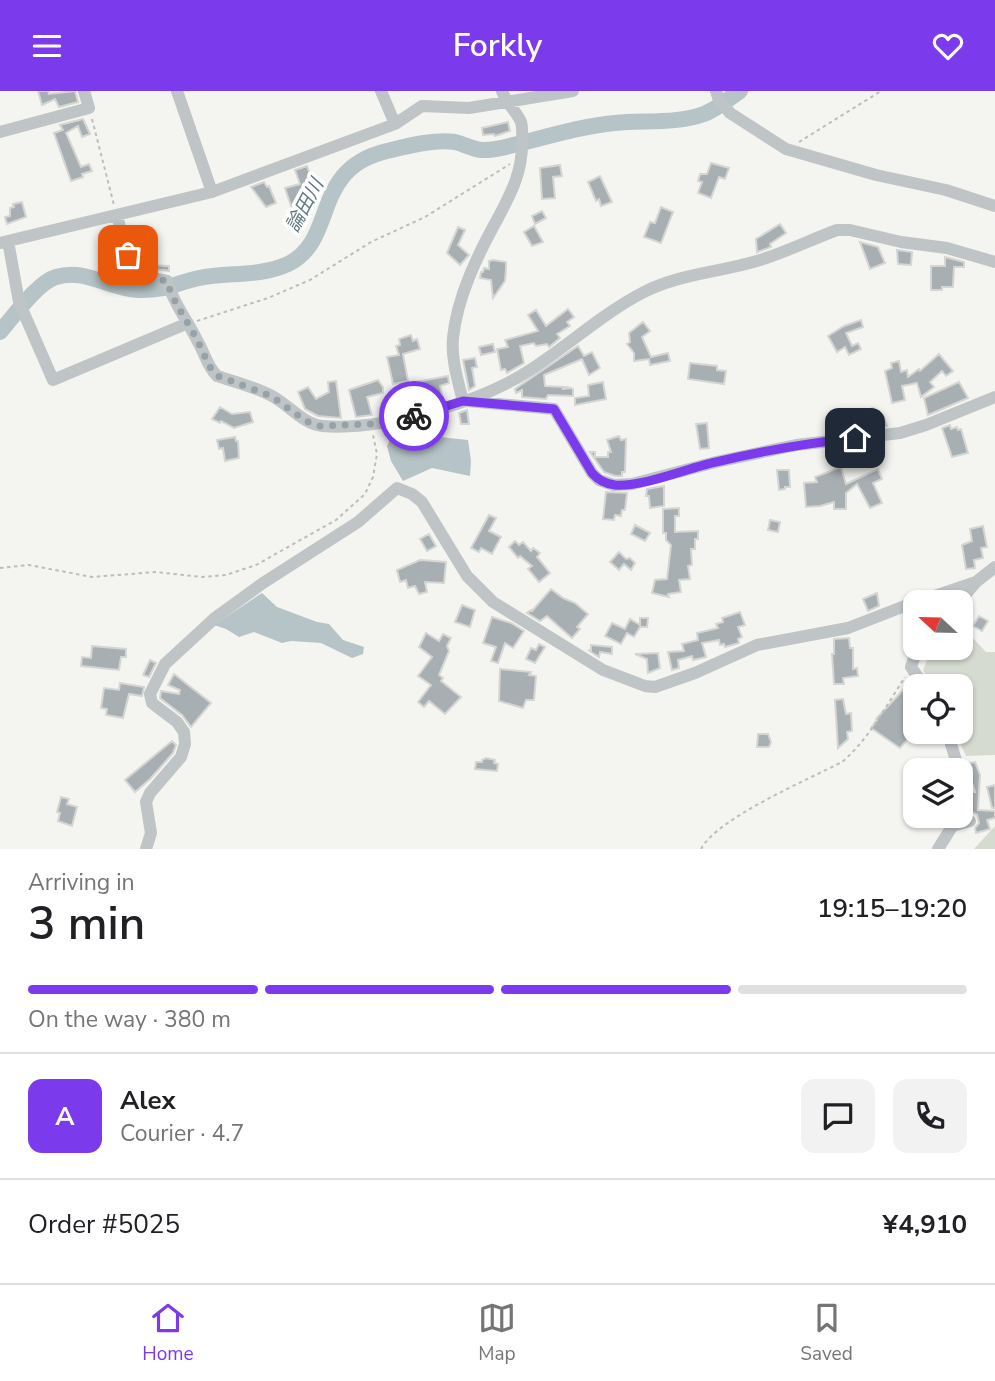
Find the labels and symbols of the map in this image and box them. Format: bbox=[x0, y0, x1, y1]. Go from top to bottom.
water label: 論田川 bbox=[280, 172, 331, 237]
pin bbox=[98, 225, 158, 285]
courier bbox=[379, 381, 449, 451]
pin bbox=[825, 408, 885, 468]
north arrow bbox=[903, 590, 973, 660]

